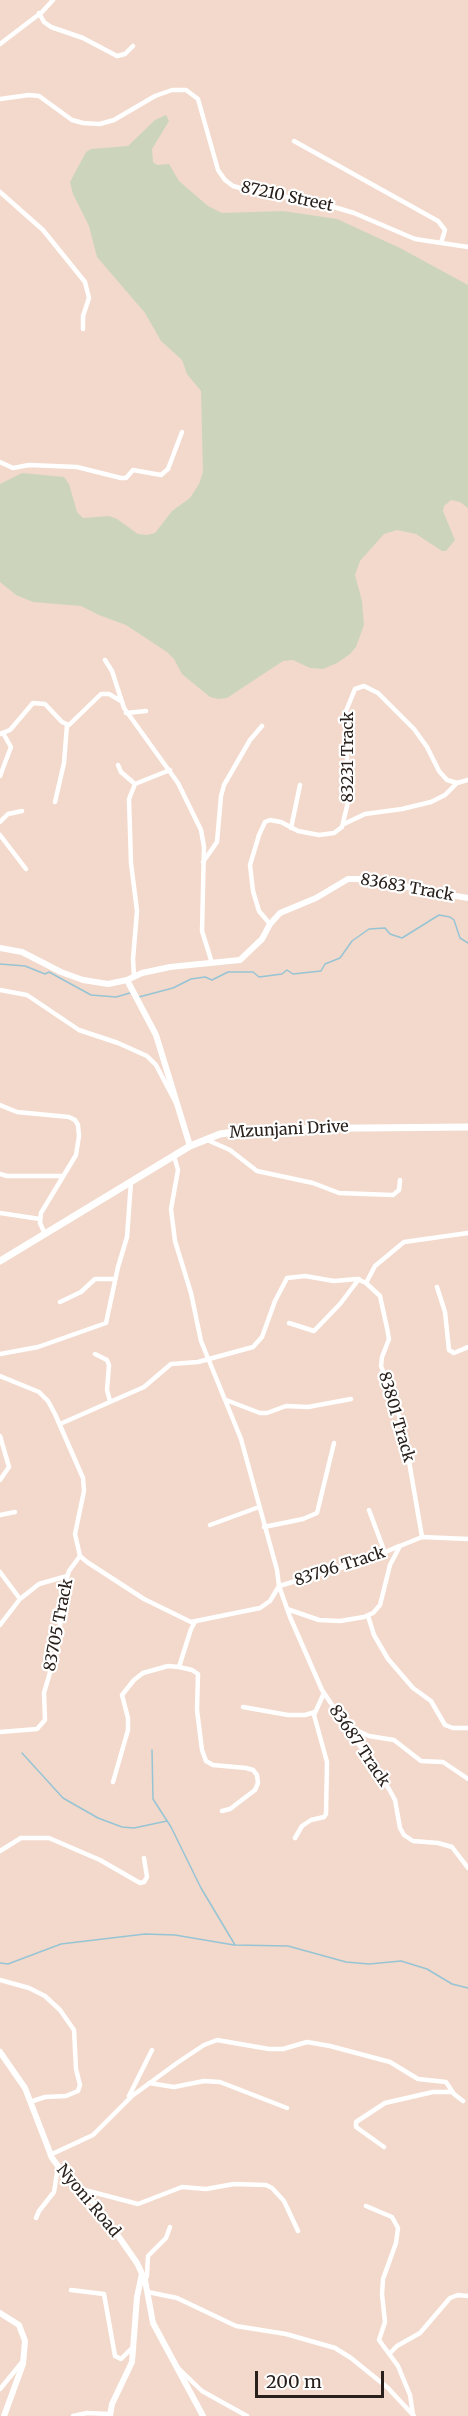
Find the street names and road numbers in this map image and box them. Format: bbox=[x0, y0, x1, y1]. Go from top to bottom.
street label: 87210 Street bbox=[239, 178, 335, 216]
street label: 83231 Track bbox=[338, 712, 358, 802]
street label: 83683 Track bbox=[359, 870, 455, 906]
street label: Mzunjani Drive bbox=[229, 1117, 349, 1143]
street label: 83801 Track bbox=[374, 1370, 418, 1464]
street label: 83796 Track bbox=[292, 1543, 388, 1591]
street label: 83705 Track bbox=[41, 1577, 77, 1673]
street label: 83687 Track bbox=[325, 1702, 393, 1790]
street label: Nyoni Road bbox=[52, 2161, 124, 2241]

